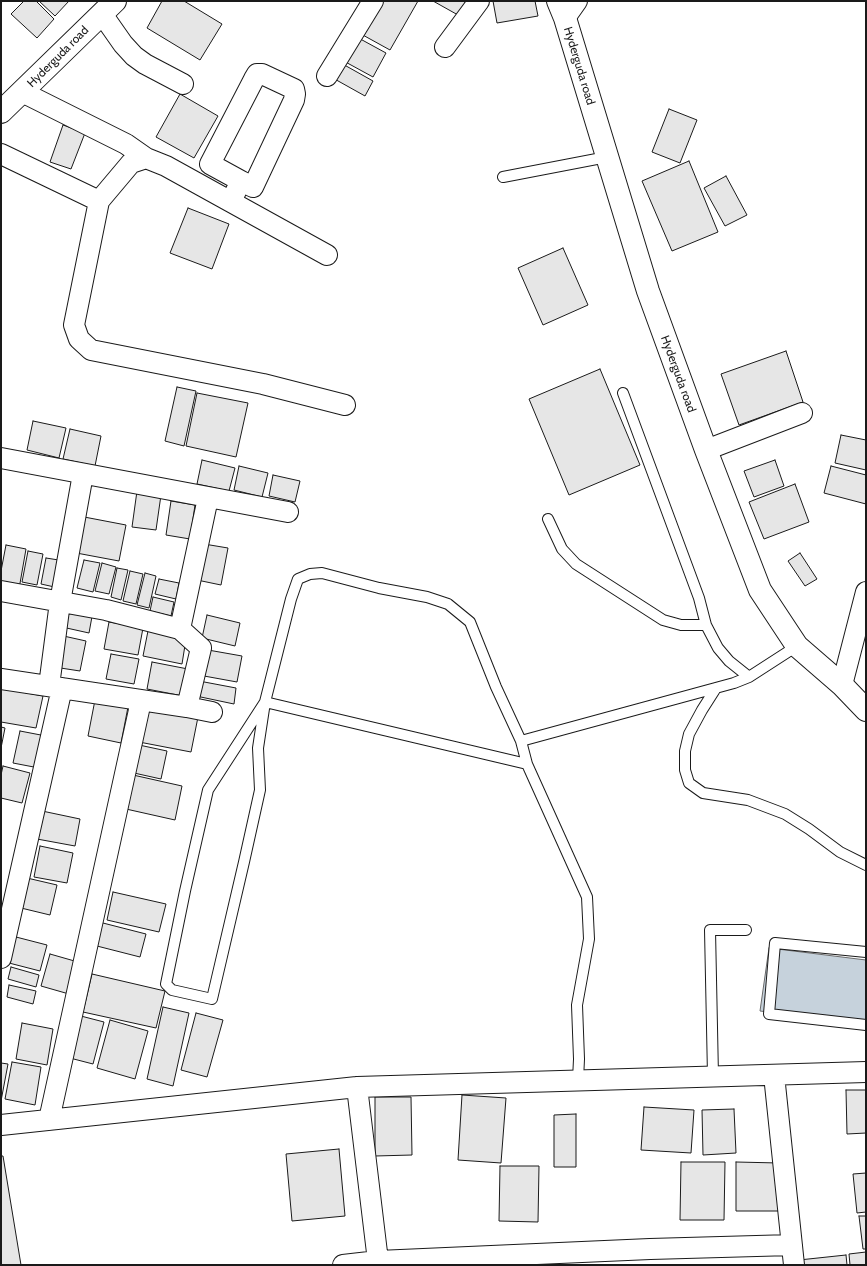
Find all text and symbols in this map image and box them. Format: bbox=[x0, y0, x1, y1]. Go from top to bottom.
street label: Hyderguda road bbox=[24, 23, 92, 91]
street label: Hyderguda road bbox=[560, 25, 598, 107]
street label: Hyderguda road bbox=[657, 334, 699, 414]

